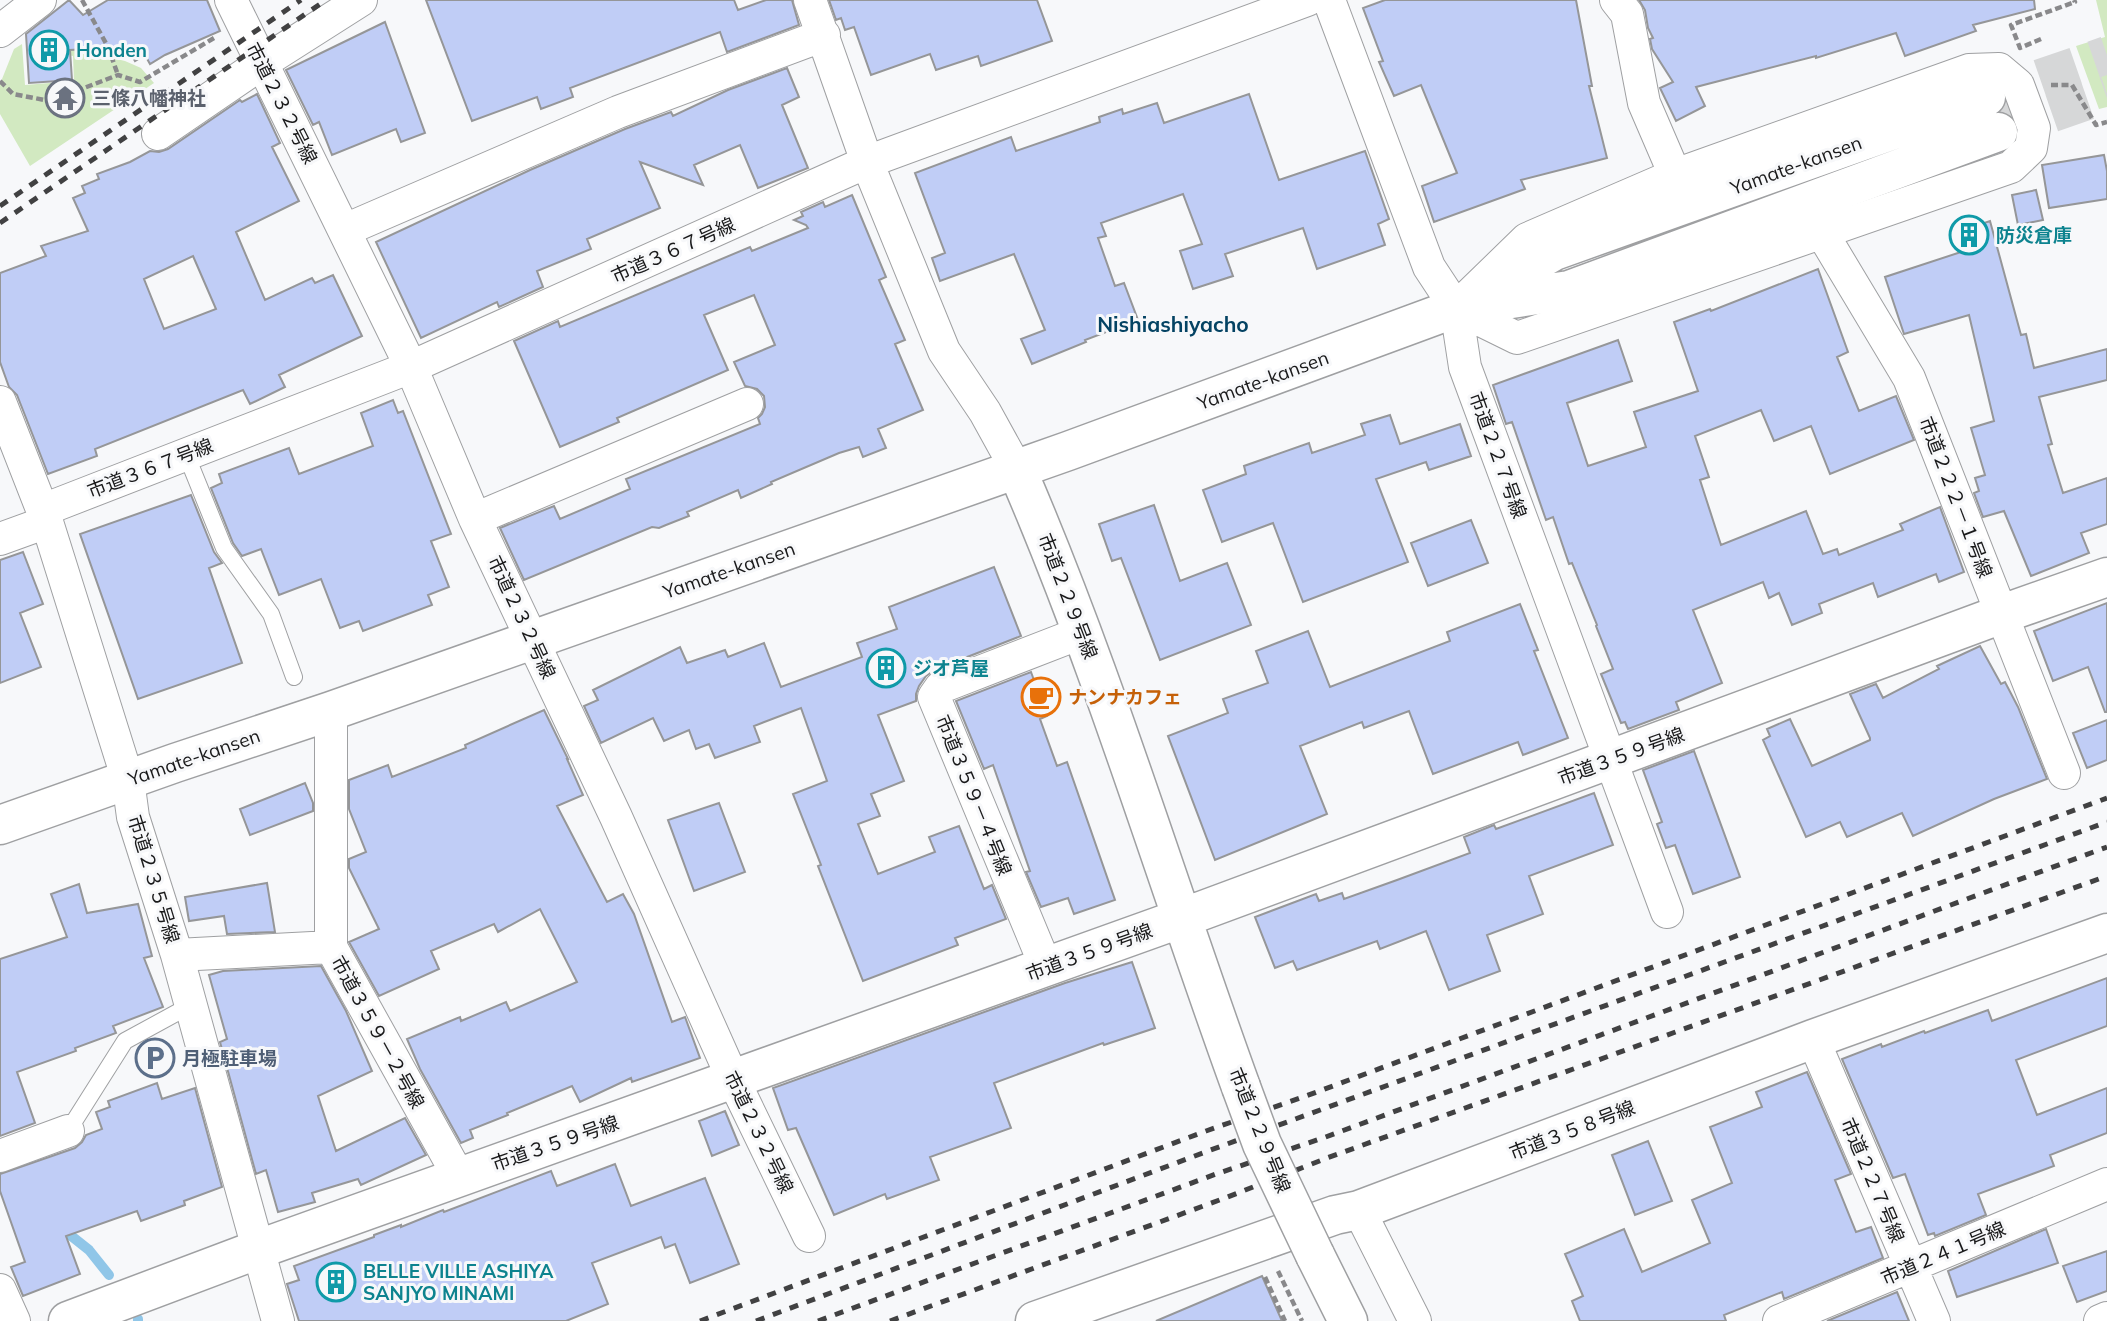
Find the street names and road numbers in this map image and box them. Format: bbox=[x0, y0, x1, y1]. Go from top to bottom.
street label: 市道２３２号線 bbox=[241, 38, 323, 168]
street label: Yamate-kansen bbox=[1726, 130, 1865, 200]
street label: 市道３６７号線 bbox=[607, 212, 739, 288]
street label: Yamate-kansen bbox=[1193, 345, 1332, 415]
street label: 市道２２７号線 bbox=[1464, 388, 1532, 522]
street label: 市道２２２－１号線 bbox=[1914, 413, 1998, 581]
street label: 市道３６７号線 bbox=[84, 433, 216, 503]
street label: 市道２２９号線 bbox=[1033, 530, 1103, 662]
street label: Yamate-kansen bbox=[659, 536, 798, 604]
street label: 市道２３２号線 bbox=[483, 552, 561, 682]
street label: 市道３５９－４号線 bbox=[931, 711, 1017, 879]
street label: 市道３５９号線 bbox=[1554, 722, 1688, 790]
street label: Yamate-kansen bbox=[124, 723, 263, 791]
street label: 市道２３５号線 bbox=[123, 812, 185, 946]
street label: 市道３５９号線 bbox=[1022, 918, 1156, 986]
street label: 市道３５９－２号線 bbox=[326, 951, 430, 1113]
street label: 市道２２９号線 bbox=[1224, 1064, 1296, 1196]
street label: 市道２３２号線 bbox=[719, 1067, 799, 1197]
street label: 市道３５８号線 bbox=[1506, 1095, 1638, 1165]
street label: 市道３５９号線 bbox=[488, 1110, 622, 1176]
street label: 市道２２７号線 bbox=[1836, 1114, 1910, 1246]
street label: 市道２４１号線 bbox=[1877, 1216, 2009, 1290]

